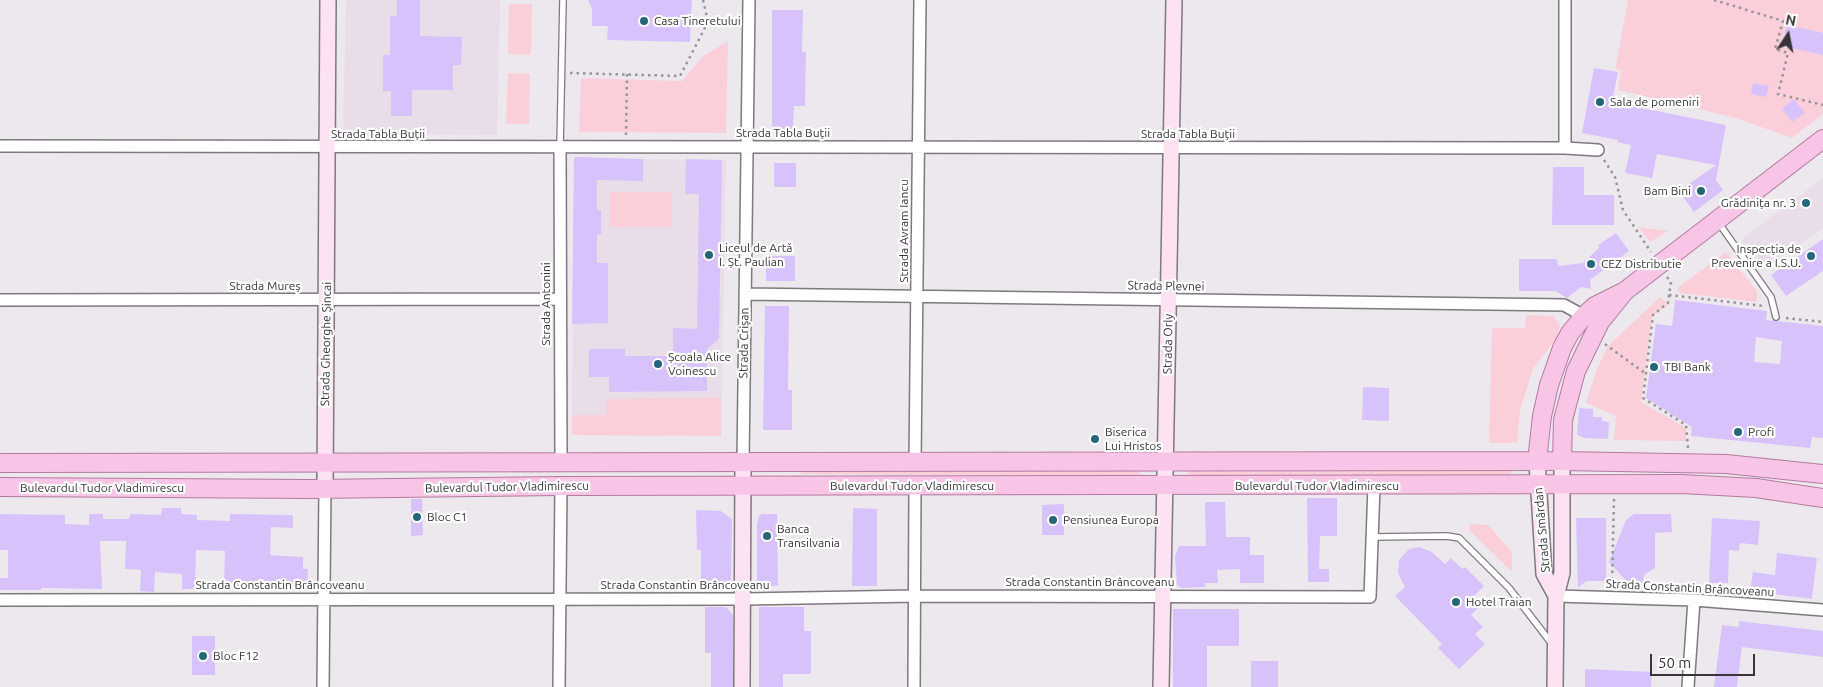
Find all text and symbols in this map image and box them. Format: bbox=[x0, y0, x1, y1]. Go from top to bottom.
north arrow bbox=[1763, 10, 1813, 60]
text: N bbox=[1784, 11, 1798, 29]
place label: Casa Tineretului bbox=[654, 14, 741, 28]
marker: Casa Tineretului bbox=[638, 15, 650, 27]
place label: Sala de pomeniri bbox=[1610, 95, 1699, 109]
marker: Sala de pomeniri bbox=[1594, 96, 1606, 108]
street label: Strada Tabla Buții bbox=[736, 126, 830, 140]
street label: Strada Tabla Buții bbox=[331, 127, 425, 141]
street label: Strada Tabla Buții bbox=[1141, 127, 1235, 141]
street label: Strada Avram Iancu bbox=[897, 179, 911, 283]
place label: Bam Bini bbox=[1644, 184, 1691, 198]
marker: Bam Bini bbox=[1695, 185, 1707, 197]
place label: Grădinița nr. 3 bbox=[1721, 196, 1796, 210]
marker: Grădinița nr. 3 bbox=[1800, 197, 1812, 209]
place label: Liceul de Artă I. Șt. Paulian bbox=[719, 241, 793, 269]
place label: Inspecția de Prevenire a I.S.U. bbox=[1711, 242, 1801, 270]
marker: Liceul de Artă I. Șt. Paulian bbox=[703, 249, 715, 261]
marker: Inspecția de Prevenire a I.S.U. bbox=[1805, 250, 1817, 262]
place label: CEZ Distributie bbox=[1601, 257, 1682, 271]
marker: CEZ Distributie bbox=[1585, 258, 1597, 270]
street label: Strada Antonini bbox=[539, 262, 553, 346]
street label: Strada Plevnei bbox=[1127, 278, 1205, 294]
street label: Strada Mureș bbox=[229, 279, 301, 293]
street label: Strada Gheorghe Șincai bbox=[318, 282, 334, 406]
street label: Strada Crișan bbox=[736, 308, 752, 378]
street label: Strada Orly bbox=[1160, 314, 1176, 374]
place label: Școala Alice Voinescu bbox=[668, 350, 731, 378]
marker: Școala Alice Voinescu bbox=[652, 358, 664, 370]
place label: TBI Bank bbox=[1664, 360, 1711, 374]
marker: TBI Bank bbox=[1648, 361, 1660, 373]
place label: Biserica Lui Hristos bbox=[1105, 425, 1162, 453]
place label: Profi bbox=[1748, 425, 1774, 439]
marker: Profi bbox=[1732, 426, 1744, 438]
marker: Biserica Lui Hristos bbox=[1089, 433, 1101, 445]
street label: Bulevardul Tudor Vladimirescu bbox=[425, 478, 589, 496]
street label: Bulevardul Tudor Vladimirescu bbox=[830, 479, 994, 493]
street label: Bulevardul Tudor Vladimirescu bbox=[1235, 479, 1399, 493]
street label: Bulevardul Tudor Vladimirescu bbox=[20, 481, 184, 495]
street label: Strada Smârdan bbox=[1531, 487, 1553, 573]
place label: Bloc C1 bbox=[427, 510, 467, 524]
marker: Bloc C1 bbox=[411, 511, 423, 523]
place label: Pensiunea Europa bbox=[1063, 513, 1159, 527]
marker: Pensiunea Europa bbox=[1047, 514, 1059, 526]
place label: Banca Transilvania bbox=[777, 522, 840, 550]
marker: Banca Transilvania bbox=[761, 530, 773, 542]
street label: Strada Constantin Brâncoveanu bbox=[1005, 575, 1175, 589]
street label: Strada Constantin Brâncoveanu bbox=[1605, 576, 1775, 600]
street label: Strada Constantin Brâncoveanu bbox=[195, 578, 365, 592]
street label: Strada Constantin Brâncoveanu bbox=[600, 578, 770, 592]
place label: Hotel Traian bbox=[1466, 595, 1531, 609]
marker: Hotel Traian bbox=[1450, 596, 1462, 608]
scale bar bbox=[1653, 644, 1758, 676]
place label: Bloc F12 bbox=[213, 649, 259, 663]
marker: Bloc F12 bbox=[197, 650, 209, 662]
text: 50 m bbox=[1658, 654, 1691, 671]

